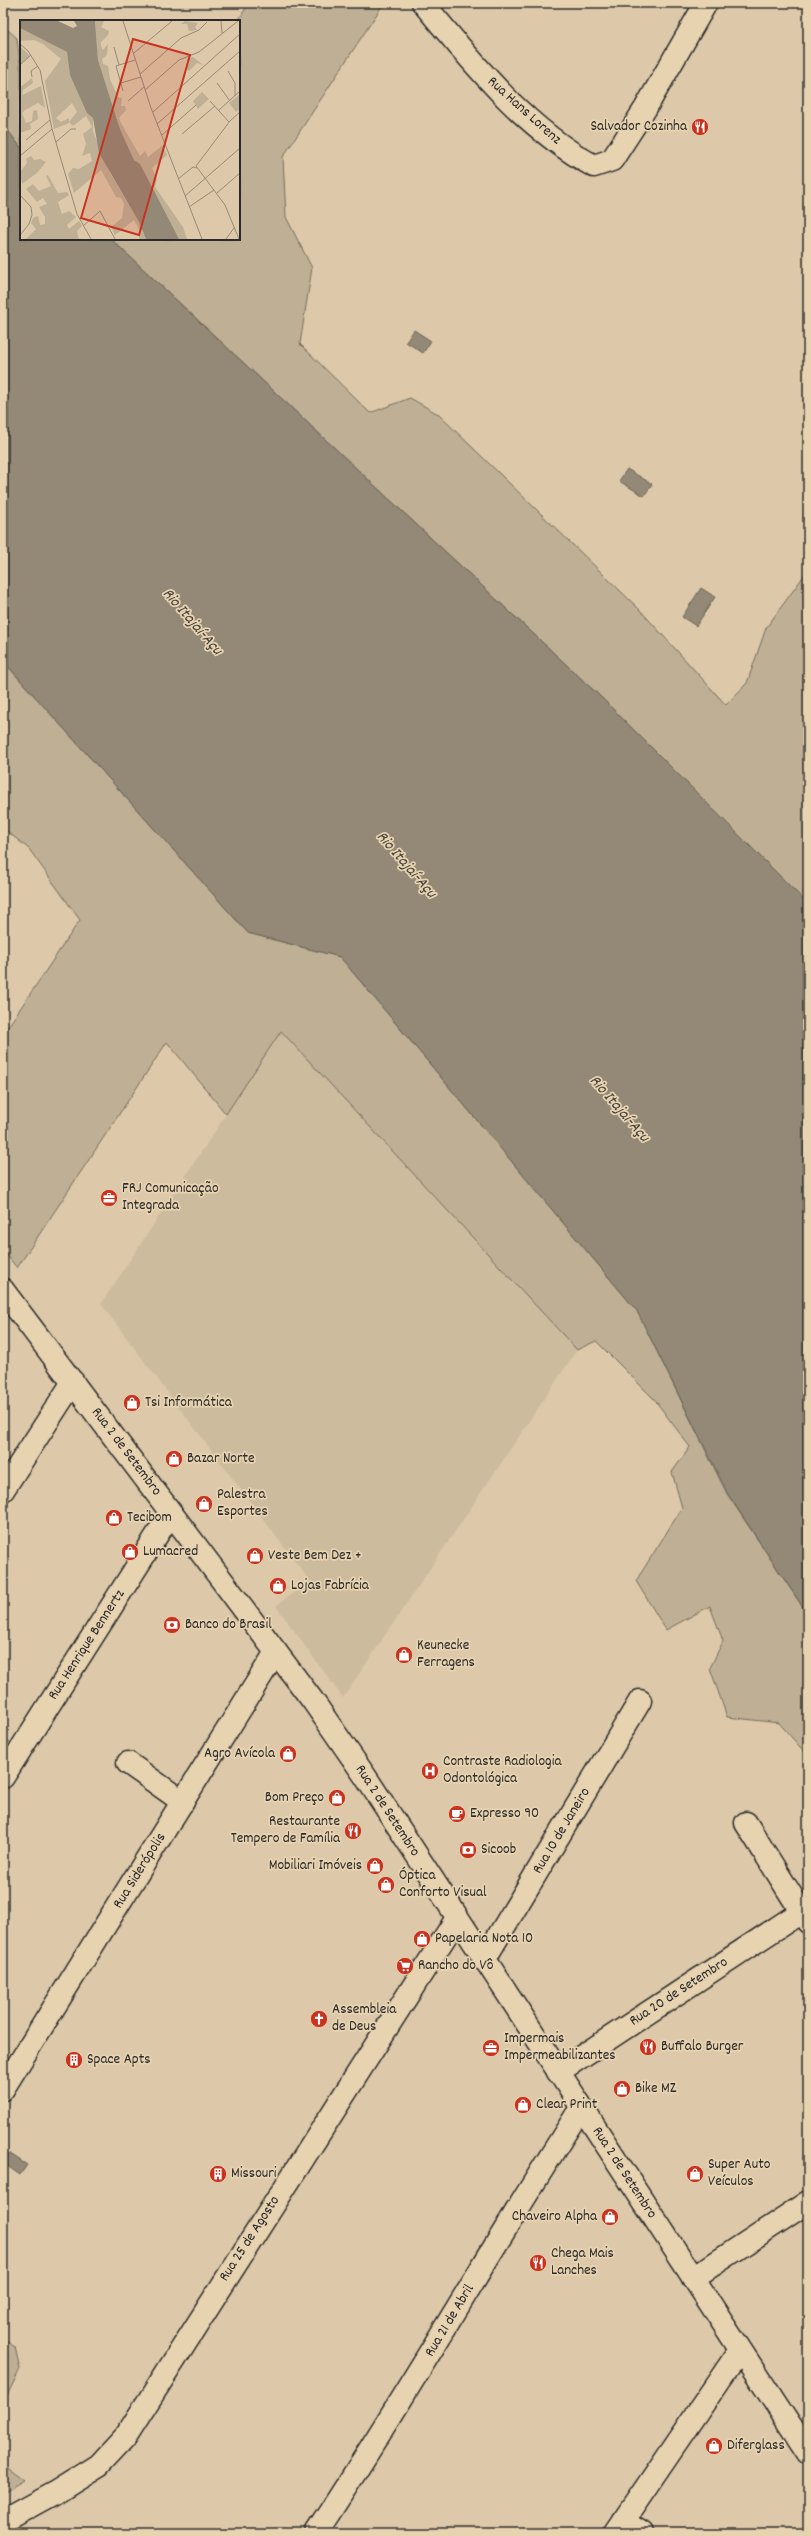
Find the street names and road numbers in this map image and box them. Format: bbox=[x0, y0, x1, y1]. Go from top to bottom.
street label: Rua Hans Lorenz bbox=[482, 72, 566, 151]
street label: Rua 2 de Setembro bbox=[85, 1403, 167, 1501]
street label: Rua Henrique Bennertz bbox=[43, 1585, 131, 1705]
street label: Rua 2 de Setembro bbox=[349, 1761, 425, 1862]
street label: Rua 10 de Janeiro bbox=[528, 1783, 597, 1878]
street label: Rua Siderópolis bbox=[108, 1829, 172, 1913]
street label: Rua 20 de Setembro bbox=[625, 1952, 733, 2032]
street label: Rua 2 de Setembro bbox=[586, 2123, 662, 2224]
street label: Rua 25 de Agosto bbox=[214, 2192, 286, 2286]
street label: Rua 21 de Abril bbox=[420, 2280, 481, 2361]

